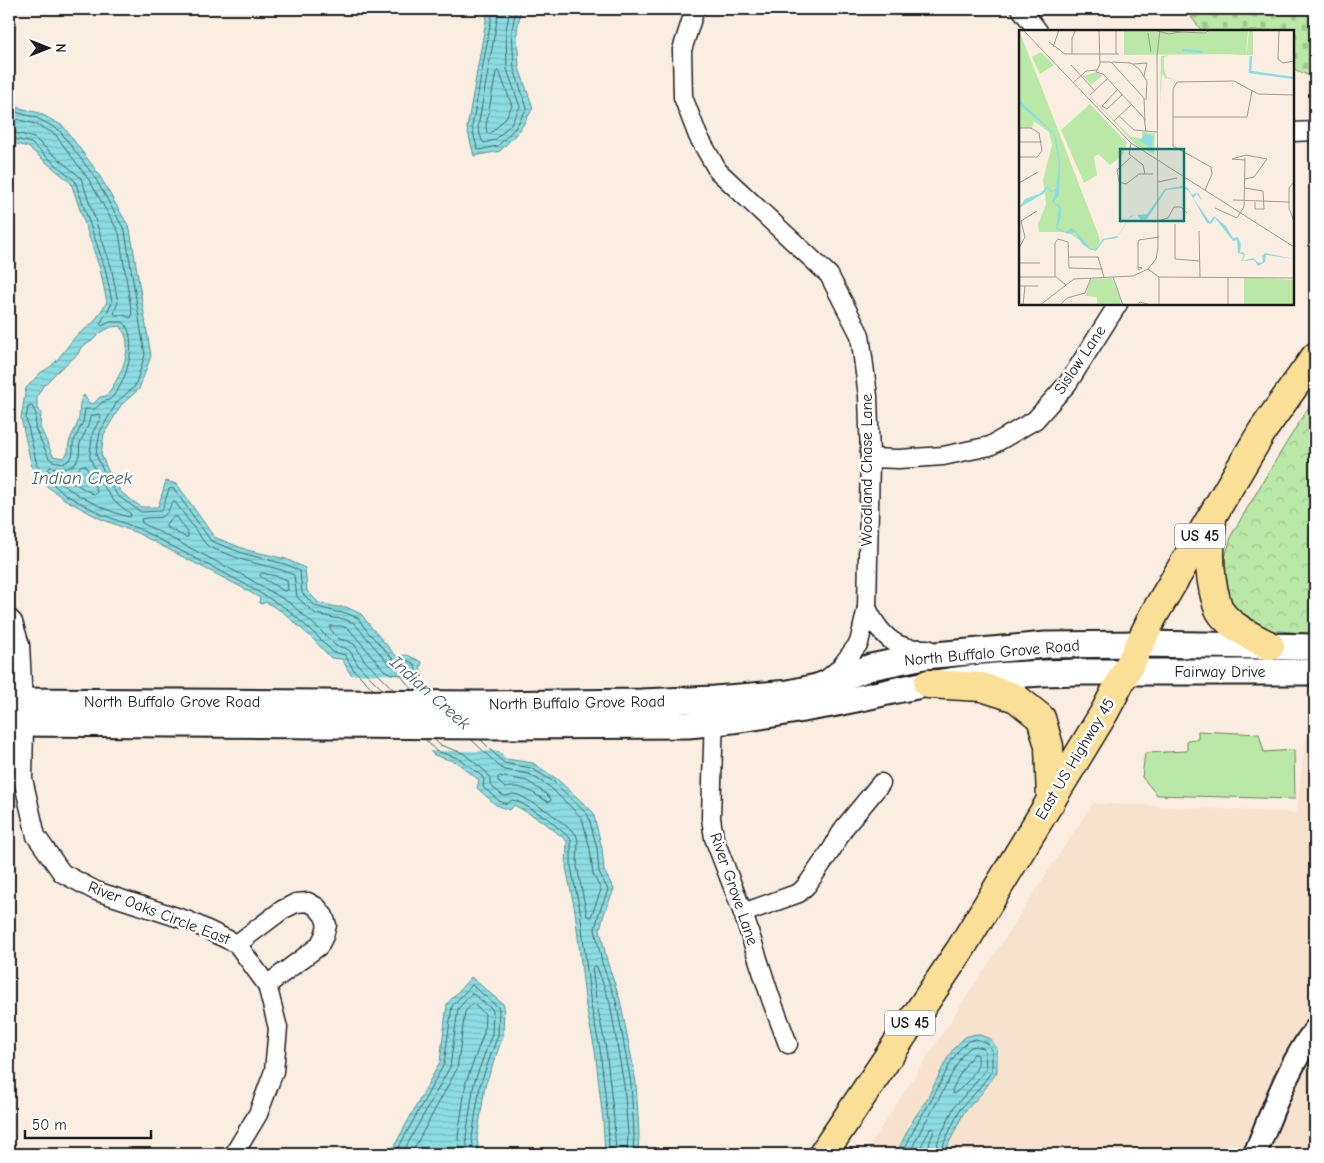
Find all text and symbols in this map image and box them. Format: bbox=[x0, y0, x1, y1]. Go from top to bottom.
north arrow bbox=[22, 22, 72, 72]
inset map bbox=[1019, 30, 1294, 305]
text: N bbox=[52, 43, 69, 53]
street label: Sislow Lane bbox=[1051, 322, 1109, 398]
street label: Woodland Chase Lane bbox=[858, 394, 876, 546]
water label: Indian Creek bbox=[31, 468, 132, 489]
road number: US 45 bbox=[1175, 524, 1225, 548]
street label: North Buffalo Grove Road bbox=[903, 636, 1081, 670]
water label: Indian Creek bbox=[385, 651, 475, 735]
street label: Fairway Drive bbox=[1174, 663, 1266, 681]
street label: North Buffalo Grove Road bbox=[489, 692, 665, 714]
street label: North Buffalo Grove Road bbox=[84, 693, 260, 711]
street label: East US Highway 45 bbox=[1032, 695, 1118, 823]
street label: River Grove Lane bbox=[706, 830, 762, 948]
street label: River Oaks Circle East bbox=[85, 878, 233, 949]
road number: US 45 bbox=[885, 1010, 935, 1036]
scale bar bbox=[25, 1108, 151, 1140]
text: 50 m bbox=[32, 1116, 67, 1134]

